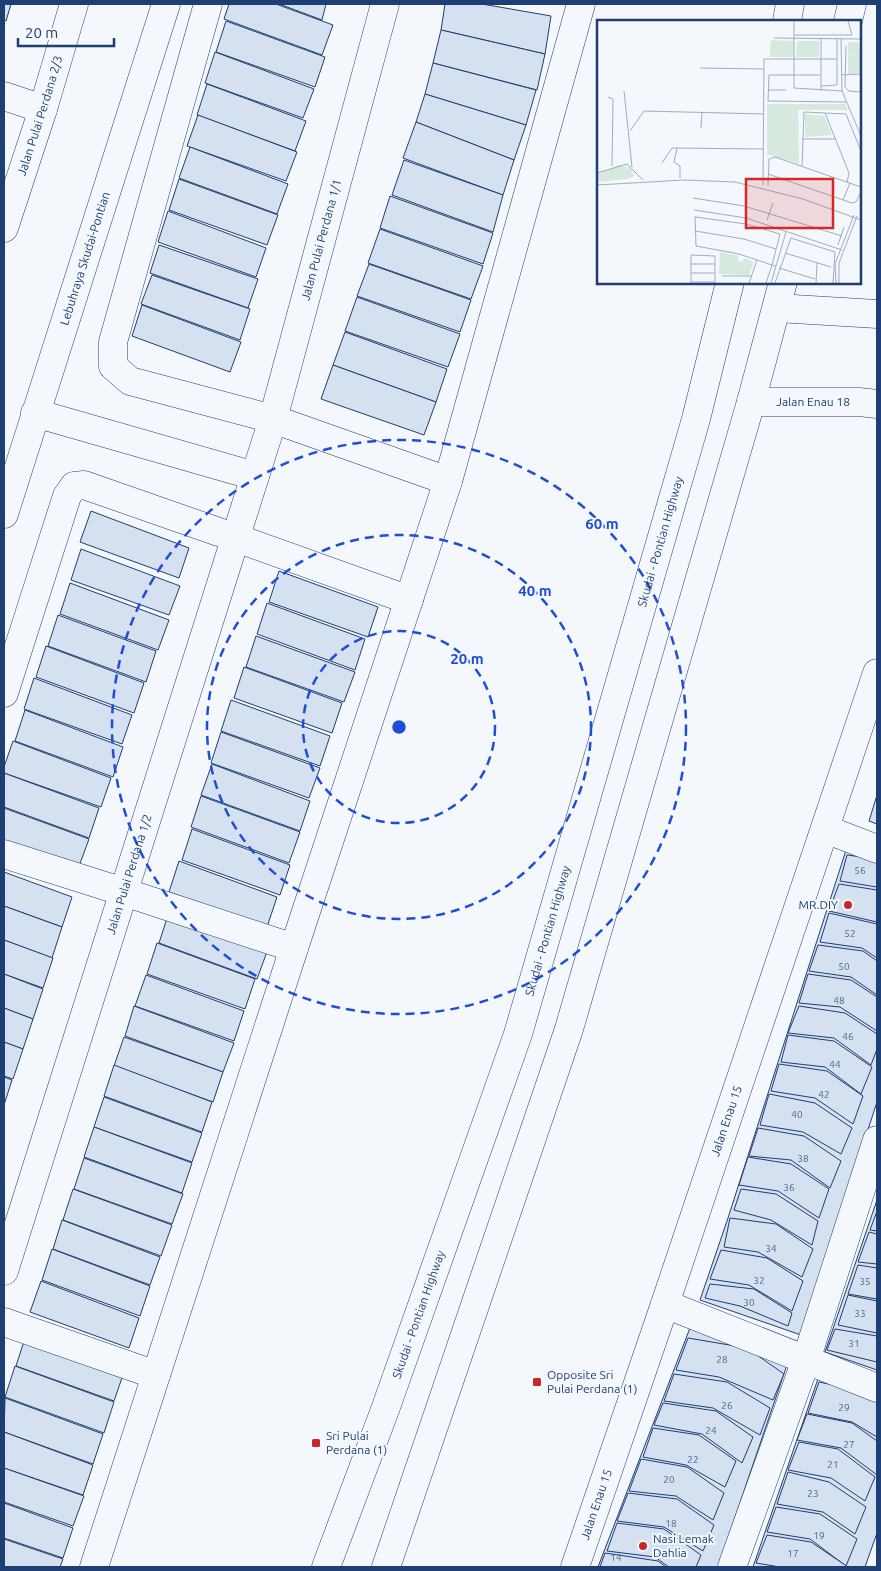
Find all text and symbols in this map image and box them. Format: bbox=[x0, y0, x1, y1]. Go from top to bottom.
scale bar bbox=[18, 15, 114, 47]
inset map bbox=[597, 20, 861, 284]
text: 20 m bbox=[25, 24, 58, 41]
street label: Jalan Pulai Perdana 2/3 bbox=[15, 54, 64, 177]
street label: Jalan Pulai Perdana 1/1 bbox=[298, 178, 343, 302]
street label: Lebuhraya Skudai-Pontian bbox=[57, 190, 112, 327]
street label: Jalan Enau 18 bbox=[776, 395, 850, 408]
street label: Skudai - Pontian Highway bbox=[635, 475, 685, 608]
text: 60 m bbox=[585, 515, 619, 532]
text: 40 m bbox=[518, 582, 552, 599]
text: 20 m bbox=[450, 650, 484, 667]
centre of rings bbox=[390, 718, 408, 736]
street label: Jalan Pulai Perdana 1/2 bbox=[104, 813, 154, 936]
street label: Skudai - Pontian Highway bbox=[522, 864, 572, 997]
house number: 56 bbox=[854, 865, 866, 876]
place label: MR.DIY bbox=[798, 898, 838, 911]
marker: MR.DIY bbox=[842, 899, 854, 911]
house number: 52 bbox=[844, 928, 856, 939]
house number: 50 bbox=[838, 961, 850, 972]
house number: 48 bbox=[833, 995, 845, 1006]
house number: 46 bbox=[842, 1031, 854, 1042]
house number: 44 bbox=[829, 1059, 841, 1070]
street label: Jalan Enau 15 bbox=[708, 1084, 744, 1158]
house number: 42 bbox=[818, 1089, 830, 1100]
house number: 40 bbox=[791, 1109, 803, 1120]
house number: 38 bbox=[797, 1153, 809, 1164]
house number: 36 bbox=[783, 1182, 795, 1193]
house number: 34 bbox=[765, 1243, 777, 1254]
street label: Skudai - Pontian Highway bbox=[390, 1248, 447, 1380]
house number: 32 bbox=[753, 1275, 765, 1286]
house number: 35 bbox=[859, 1276, 871, 1287]
house number: 30 bbox=[743, 1297, 755, 1308]
house number: 33 bbox=[854, 1308, 866, 1319]
house number: 31 bbox=[848, 1338, 860, 1349]
house number: 28 bbox=[716, 1354, 728, 1365]
place label: Opposite Sri Pulai Perdana (1) bbox=[547, 1368, 637, 1396]
marker: Opposite Sri Pulai Perdana (1) bbox=[531, 1376, 543, 1388]
house number: 26 bbox=[721, 1400, 733, 1411]
house number: 29 bbox=[838, 1402, 850, 1413]
house number: 24 bbox=[705, 1425, 717, 1436]
place label: Sri Pulai Perdana (1) bbox=[326, 1429, 387, 1457]
marker: Sri Pulai Perdana (1) bbox=[310, 1437, 322, 1449]
house number: 27 bbox=[843, 1439, 855, 1450]
house number: 22 bbox=[687, 1454, 699, 1465]
house number: 21 bbox=[827, 1459, 839, 1470]
street label: Jalan Enau 15 bbox=[578, 1467, 614, 1541]
house number: 20 bbox=[663, 1474, 675, 1485]
house number: 23 bbox=[807, 1488, 819, 1499]
house number: 18 bbox=[665, 1518, 677, 1529]
house number: 19 bbox=[813, 1530, 825, 1541]
place label: Nasi Lemak Dahlia bbox=[653, 1532, 714, 1559]
marker: Nasi Lemak Dahlia bbox=[637, 1540, 649, 1552]
house number: 17 bbox=[787, 1548, 799, 1559]
house number: 14 bbox=[610, 1552, 622, 1563]

